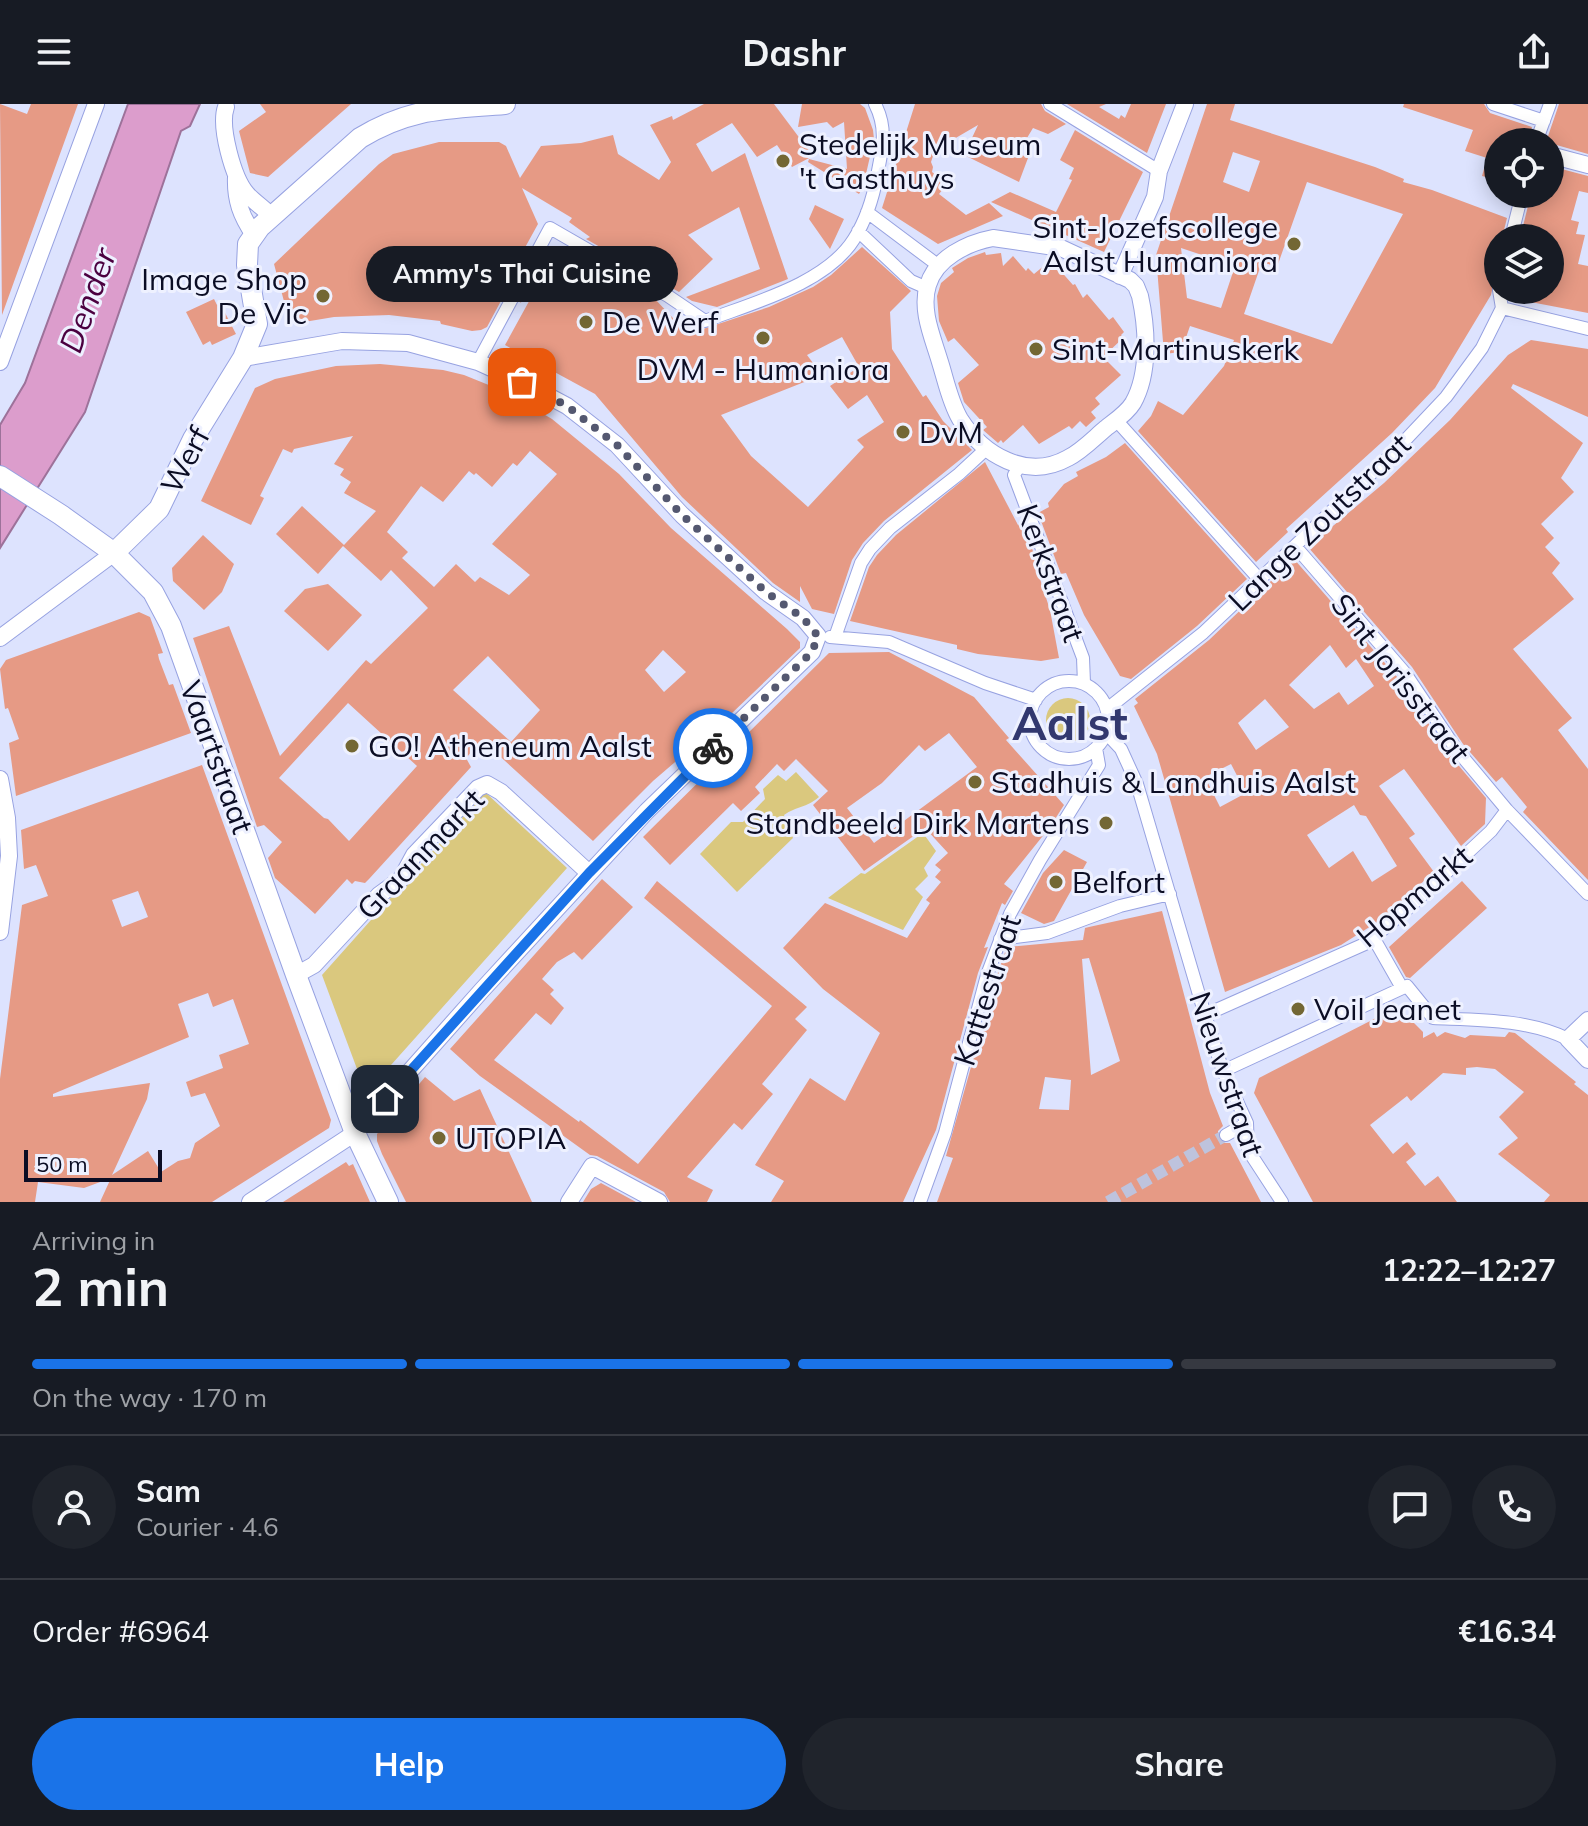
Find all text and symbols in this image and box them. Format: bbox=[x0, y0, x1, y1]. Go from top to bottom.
icon: menu bbox=[32, 30, 76, 74]
text: Dashr bbox=[742, 30, 846, 75]
icon: share bbox=[1512, 30, 1556, 74]
place label: Stedelijk Museum 't Gasthuys bbox=[799, 125, 1041, 197]
map controls bbox=[1484, 128, 1564, 304]
button: locate bbox=[1484, 128, 1564, 208]
marker: Stedelijk Museum 't Gasthuys bbox=[774, 152, 792, 170]
place label: Sint-Jozefscollege Aalst Humaniora bbox=[1032, 208, 1278, 280]
button: layers bbox=[1484, 224, 1564, 304]
marker: Sint-Jozefscollege Aalst Humaniora bbox=[1285, 235, 1303, 253]
water label: Dender bbox=[50, 241, 125, 358]
callout: Ammy's Thai Cuisine bbox=[366, 246, 678, 302]
text: Ammy's Thai Cuisine bbox=[393, 257, 651, 290]
place label: Image Shop De Vic bbox=[141, 260, 307, 332]
marker: Image Shop De Vic bbox=[314, 287, 332, 305]
place label: De Werf bbox=[602, 303, 719, 341]
marker: De Werf bbox=[577, 313, 595, 331]
marker: DVM - Humaniora bbox=[754, 329, 772, 347]
place label: Sint-Martinuskerk bbox=[1052, 330, 1300, 368]
marker: Sint-Martinuskerk bbox=[1027, 340, 1045, 358]
pin bbox=[488, 348, 556, 416]
place label: DVM - Humaniora bbox=[637, 350, 889, 388]
icon: bag bbox=[500, 360, 544, 404]
place label: DvM bbox=[919, 413, 983, 451]
street label: Werf bbox=[152, 420, 219, 500]
marker: DvM bbox=[894, 423, 912, 441]
street label: Lange Zoutstraat bbox=[1220, 425, 1418, 619]
street label: Kerkstraat bbox=[1009, 499, 1093, 647]
street label: Sint Jorisstraat bbox=[1323, 586, 1479, 770]
street label: Vaartstraat bbox=[172, 675, 262, 839]
district label: Aalst bbox=[1012, 694, 1128, 752]
courier bbox=[673, 708, 753, 788]
icon: bike bbox=[691, 726, 735, 770]
place label: GO! Atheneum Aalst bbox=[368, 727, 652, 765]
marker: GO! Atheneum Aalst bbox=[343, 737, 361, 755]
place label: Stadhuis & Landhuis Aalst bbox=[991, 763, 1356, 801]
marker: Stadhuis & Landhuis Aalst bbox=[966, 773, 984, 791]
street label: Graanmarkt bbox=[348, 781, 492, 927]
place label: Standbeeld Dirk Martens bbox=[745, 804, 1090, 842]
marker: Standbeeld Dirk Martens bbox=[1097, 814, 1115, 832]
street label: Hopmarkt bbox=[1349, 837, 1479, 955]
place label: Belfort bbox=[1072, 863, 1165, 901]
marker: Belfort bbox=[1047, 873, 1065, 891]
street label: Kattestraat bbox=[945, 910, 1029, 1070]
street label: Nieuwstraat bbox=[1181, 987, 1273, 1161]
place label: Voil Jeanet bbox=[1314, 990, 1461, 1028]
marker: Voil Jeanet bbox=[1289, 1000, 1307, 1018]
pin bbox=[351, 1065, 419, 1133]
icon: home bbox=[363, 1077, 407, 1121]
place label: UTOPIA bbox=[455, 1119, 566, 1157]
marker: UTOPIA bbox=[430, 1129, 448, 1147]
scale bar bbox=[24, 1146, 162, 1182]
text: 50 m bbox=[36, 1150, 87, 1178]
text: Arriving in bbox=[32, 1224, 155, 1257]
text: 12:22–12:27 bbox=[1382, 1251, 1556, 1289]
text: 2 min bbox=[32, 1254, 169, 1319]
text: On the way · 170 m bbox=[32, 1381, 267, 1414]
button: person bbox=[32, 1465, 116, 1549]
button: chat bbox=[1368, 1465, 1452, 1549]
button: phone bbox=[1472, 1465, 1556, 1549]
text: Sam bbox=[136, 1472, 201, 1510]
text: Courier · 4.6 bbox=[136, 1510, 279, 1543]
text: Order #6964 bbox=[32, 1612, 209, 1650]
text: €16.34 bbox=[1459, 1612, 1556, 1650]
button: Help bbox=[32, 1718, 786, 1810]
button: Share bbox=[802, 1718, 1556, 1810]

